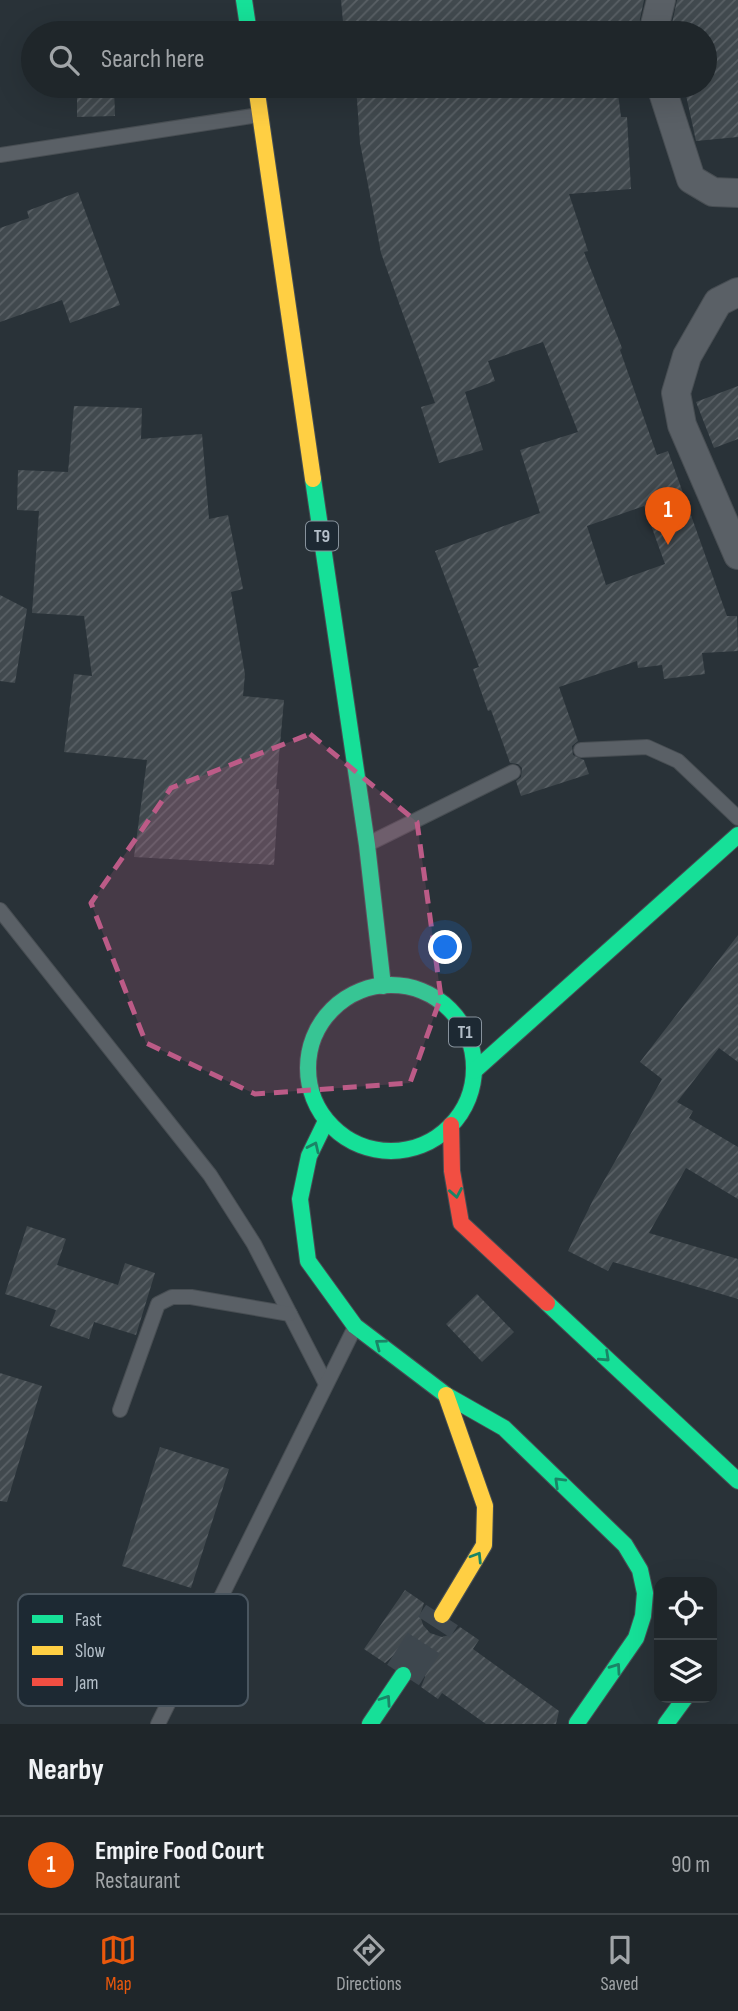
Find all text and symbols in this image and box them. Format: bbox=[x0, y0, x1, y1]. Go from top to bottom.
search box bbox=[21, 21, 717, 98]
icon: search bbox=[45, 41, 83, 79]
text: Search here bbox=[101, 44, 204, 75]
pin: 1 bbox=[645, 487, 691, 545]
road number: T9 bbox=[306, 522, 338, 550]
your location bbox=[428, 930, 462, 964]
road number: T1 bbox=[449, 1017, 481, 1046]
one-way arrow bbox=[306, 1142, 320, 1154]
one-way arrow bbox=[447, 1187, 462, 1199]
one-way arrow bbox=[375, 1340, 387, 1353]
one-way arrow bbox=[597, 1349, 610, 1362]
one-way arrow bbox=[554, 1478, 567, 1491]
one-way arrow bbox=[469, 1551, 482, 1564]
map controls bbox=[654, 1577, 717, 1703]
button: locate bbox=[654, 1577, 717, 1640]
legend bbox=[18, 1594, 248, 1706]
text: Fast bbox=[75, 1609, 102, 1632]
text: Slow bbox=[75, 1640, 105, 1663]
button: layers bbox=[654, 1640, 717, 1703]
one-way arrow bbox=[608, 1663, 620, 1676]
text: Jam bbox=[74, 1672, 98, 1695]
one-way arrow bbox=[378, 1694, 391, 1707]
text: Nearby bbox=[28, 1752, 104, 1788]
text: Empire Food Court bbox=[95, 1836, 264, 1867]
text: 1 bbox=[46, 1851, 56, 1879]
text: 90 m bbox=[671, 1851, 710, 1879]
text: Restaurant bbox=[95, 1867, 180, 1895]
tab: Map bbox=[99, 1931, 137, 1996]
tab: Directions bbox=[336, 1931, 402, 1996]
tab: Saved bbox=[600, 1931, 639, 1996]

